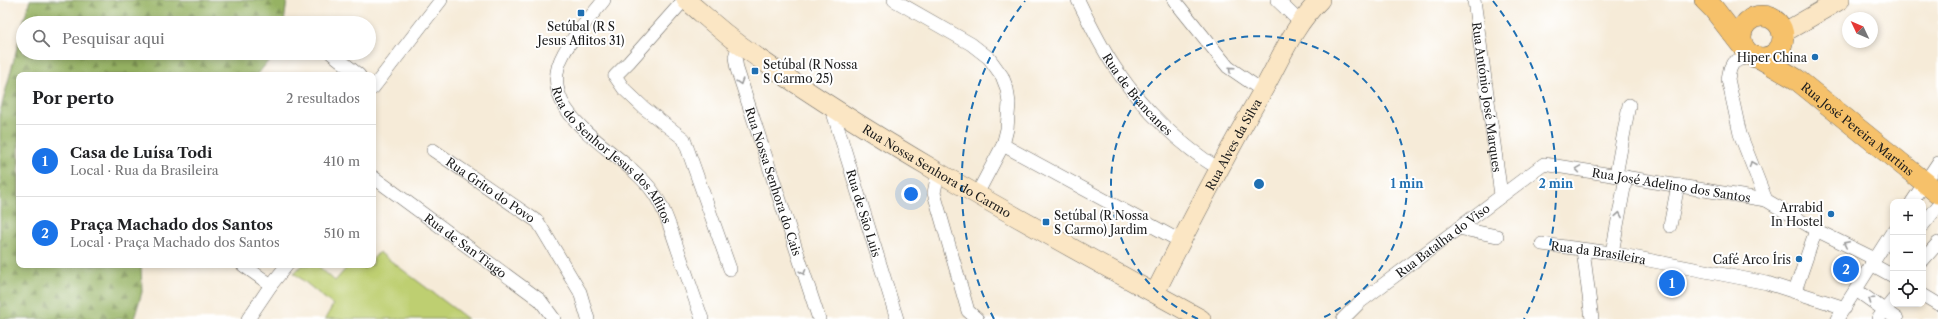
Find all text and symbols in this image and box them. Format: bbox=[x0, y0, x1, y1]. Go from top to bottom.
marker: Setúbal (R S Jesus Aflitos 31) bbox=[576, 8, 586, 18]
north arrow bbox=[1842, 12, 1878, 48]
search box bbox=[16, 16, 376, 60]
place label: Setúbal (R S Jesus Aflitos 31) bbox=[536, 19, 625, 48]
street label: Rua António José Marques bbox=[1470, 21, 1505, 173]
icon: search bbox=[30, 27, 52, 49]
text: Pesquisar aqui bbox=[62, 29, 165, 48]
street label: Rua de Brancanes bbox=[1100, 50, 1176, 138]
place label: Hiper China bbox=[1737, 50, 1808, 65]
marker: Hiper China bbox=[1810, 52, 1820, 62]
place label: Setúbal (R Nossa S Carmo 25) bbox=[763, 57, 858, 86]
marker: Setúbal (R Nossa S Carmo 25) bbox=[750, 66, 760, 76]
one-way arrow bbox=[1228, 66, 1236, 74]
one-way arrow bbox=[735, 78, 744, 85]
street label: Rua José Pereira Martins bbox=[1798, 79, 1917, 178]
street label: Rua do Senhor Jesus dos Aflitos bbox=[549, 85, 675, 225]
text: Por perto bbox=[32, 88, 114, 108]
text: 2 resultados bbox=[286, 90, 360, 106]
street label: Rua Alves da Silva bbox=[1202, 95, 1265, 193]
street label: Rua Nossa Senhora do Cais bbox=[742, 105, 805, 258]
street label: Rua Nossa Senhora do Carmo bbox=[860, 121, 1014, 220]
text: Casa de Luísa Todi bbox=[70, 143, 212, 162]
text: 1 bbox=[42, 153, 48, 169]
text: 410 m bbox=[323, 153, 360, 169]
street label: Rua Grito do Povo bbox=[443, 154, 538, 225]
one-way arrow bbox=[1748, 160, 1756, 167]
text: Local · Rua da Brasileira bbox=[70, 162, 219, 178]
street label: Rua José Adelino dos Santos bbox=[1591, 164, 1752, 205]
one-way arrow bbox=[1575, 165, 1581, 174]
street label: Rua de São Luis bbox=[844, 167, 885, 259]
text: 1 min bbox=[1391, 176, 1424, 191]
text: 2 min bbox=[1539, 176, 1574, 191]
centre of rings bbox=[1252, 177, 1266, 191]
your location bbox=[901, 184, 921, 204]
map controls bbox=[1890, 199, 1926, 307]
button: + bbox=[1890, 199, 1926, 235]
street label: Rua Batalha do Viso bbox=[1392, 200, 1492, 280]
place label: Arrabid In Hostel bbox=[1771, 200, 1824, 229]
place label: Setúbal (R Nossa S Carmo) Jardim bbox=[1054, 208, 1149, 237]
marker: Arrabid In Hostel bbox=[1826, 209, 1836, 219]
street label: Rua de San'Tiago bbox=[421, 210, 510, 281]
one-way arrow bbox=[1614, 212, 1622, 218]
text: Praça Machado dos Santos bbox=[70, 215, 273, 234]
marker: Setúbal (R Nossa S Carmo) Jardim bbox=[1041, 217, 1051, 227]
text: 2 bbox=[41, 225, 49, 241]
text: 510 m bbox=[324, 225, 360, 241]
text: Local · Praça Machado dos Santos bbox=[70, 234, 280, 250]
button: − bbox=[1890, 235, 1926, 271]
street label: Rua da Brasileira bbox=[1550, 238, 1648, 267]
one-way arrow bbox=[1842, 241, 1850, 249]
place label: Café Arco Íris bbox=[1713, 251, 1791, 267]
marker: Café Arco Íris bbox=[1794, 254, 1804, 264]
pin: 2 bbox=[1833, 254, 1859, 284]
one-way arrow bbox=[798, 268, 807, 275]
pin: 1 bbox=[1659, 268, 1685, 298]
button: locate bbox=[1890, 271, 1926, 307]
one-way arrow bbox=[1868, 298, 1875, 305]

